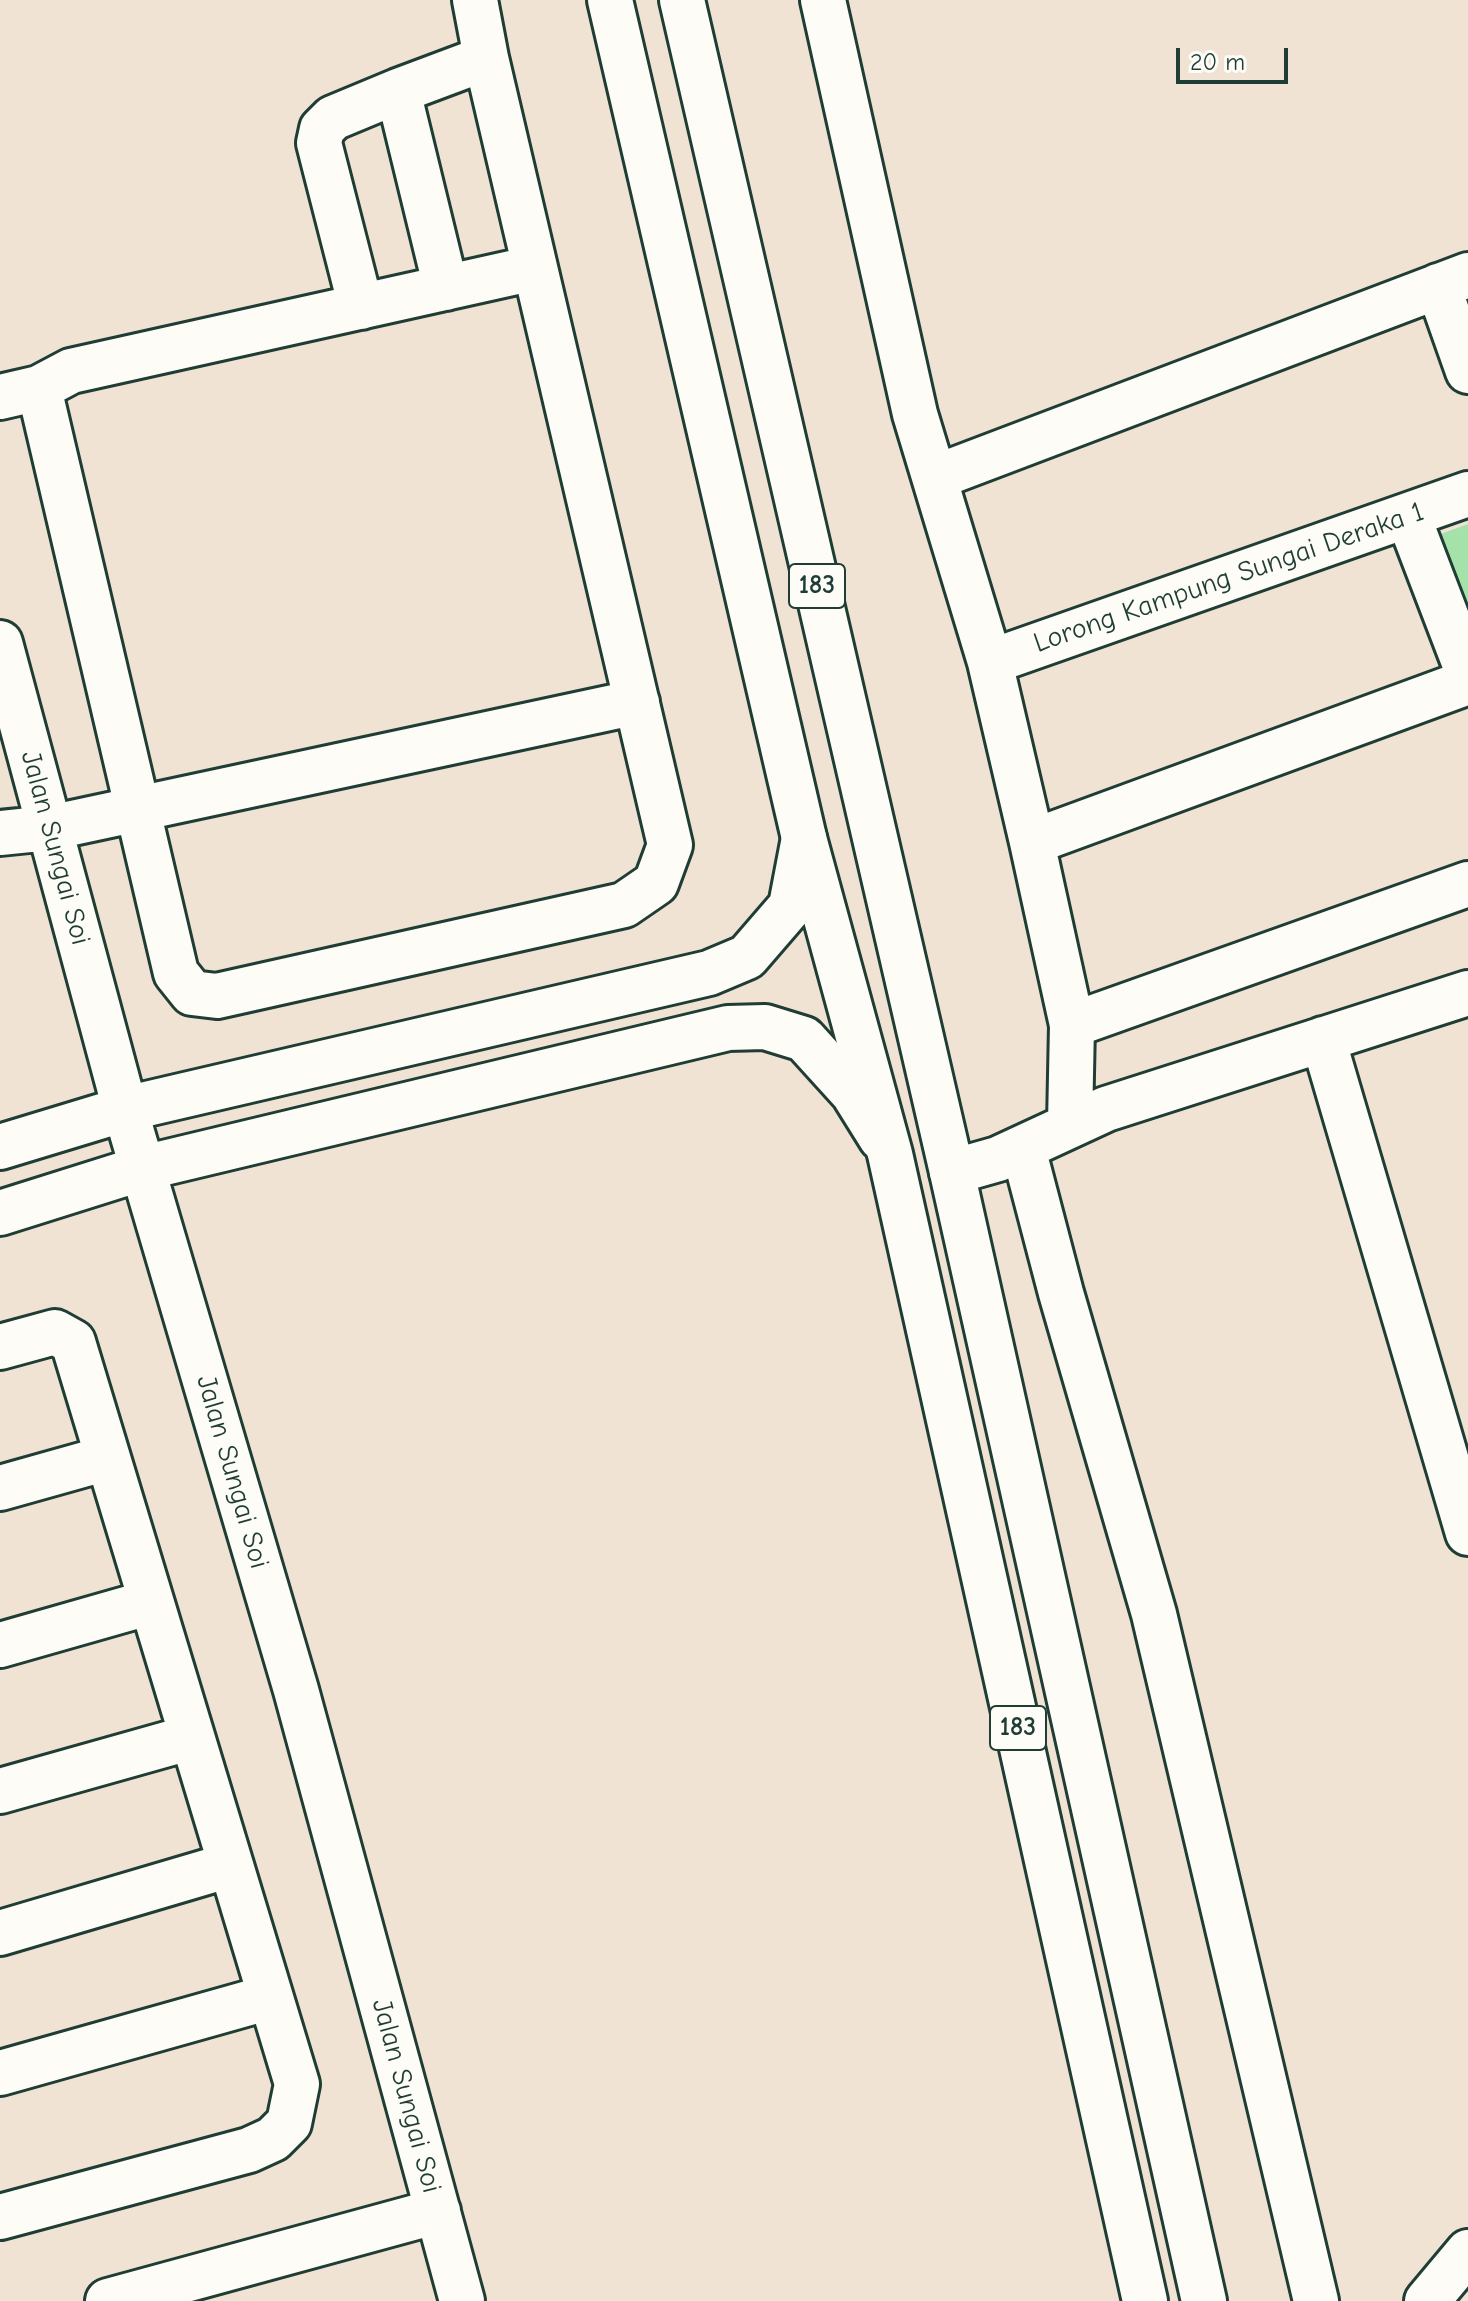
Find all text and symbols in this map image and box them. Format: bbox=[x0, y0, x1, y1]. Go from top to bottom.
scale bar bbox=[1180, 32, 1292, 82]
text: 20 m bbox=[1190, 48, 1245, 76]
street label: Lorong Kampung Sungai Deraka 1 bbox=[1030, 495, 1428, 661]
road number: 183 bbox=[789, 564, 845, 608]
street label: Jalan Sungai Soi bbox=[13, 747, 97, 949]
street label: Jalan Sungai Soi bbox=[188, 1371, 276, 1573]
road number: 183 bbox=[990, 1706, 1046, 1750]
street label: Jalan Sungai Soi bbox=[364, 1995, 448, 2197]

